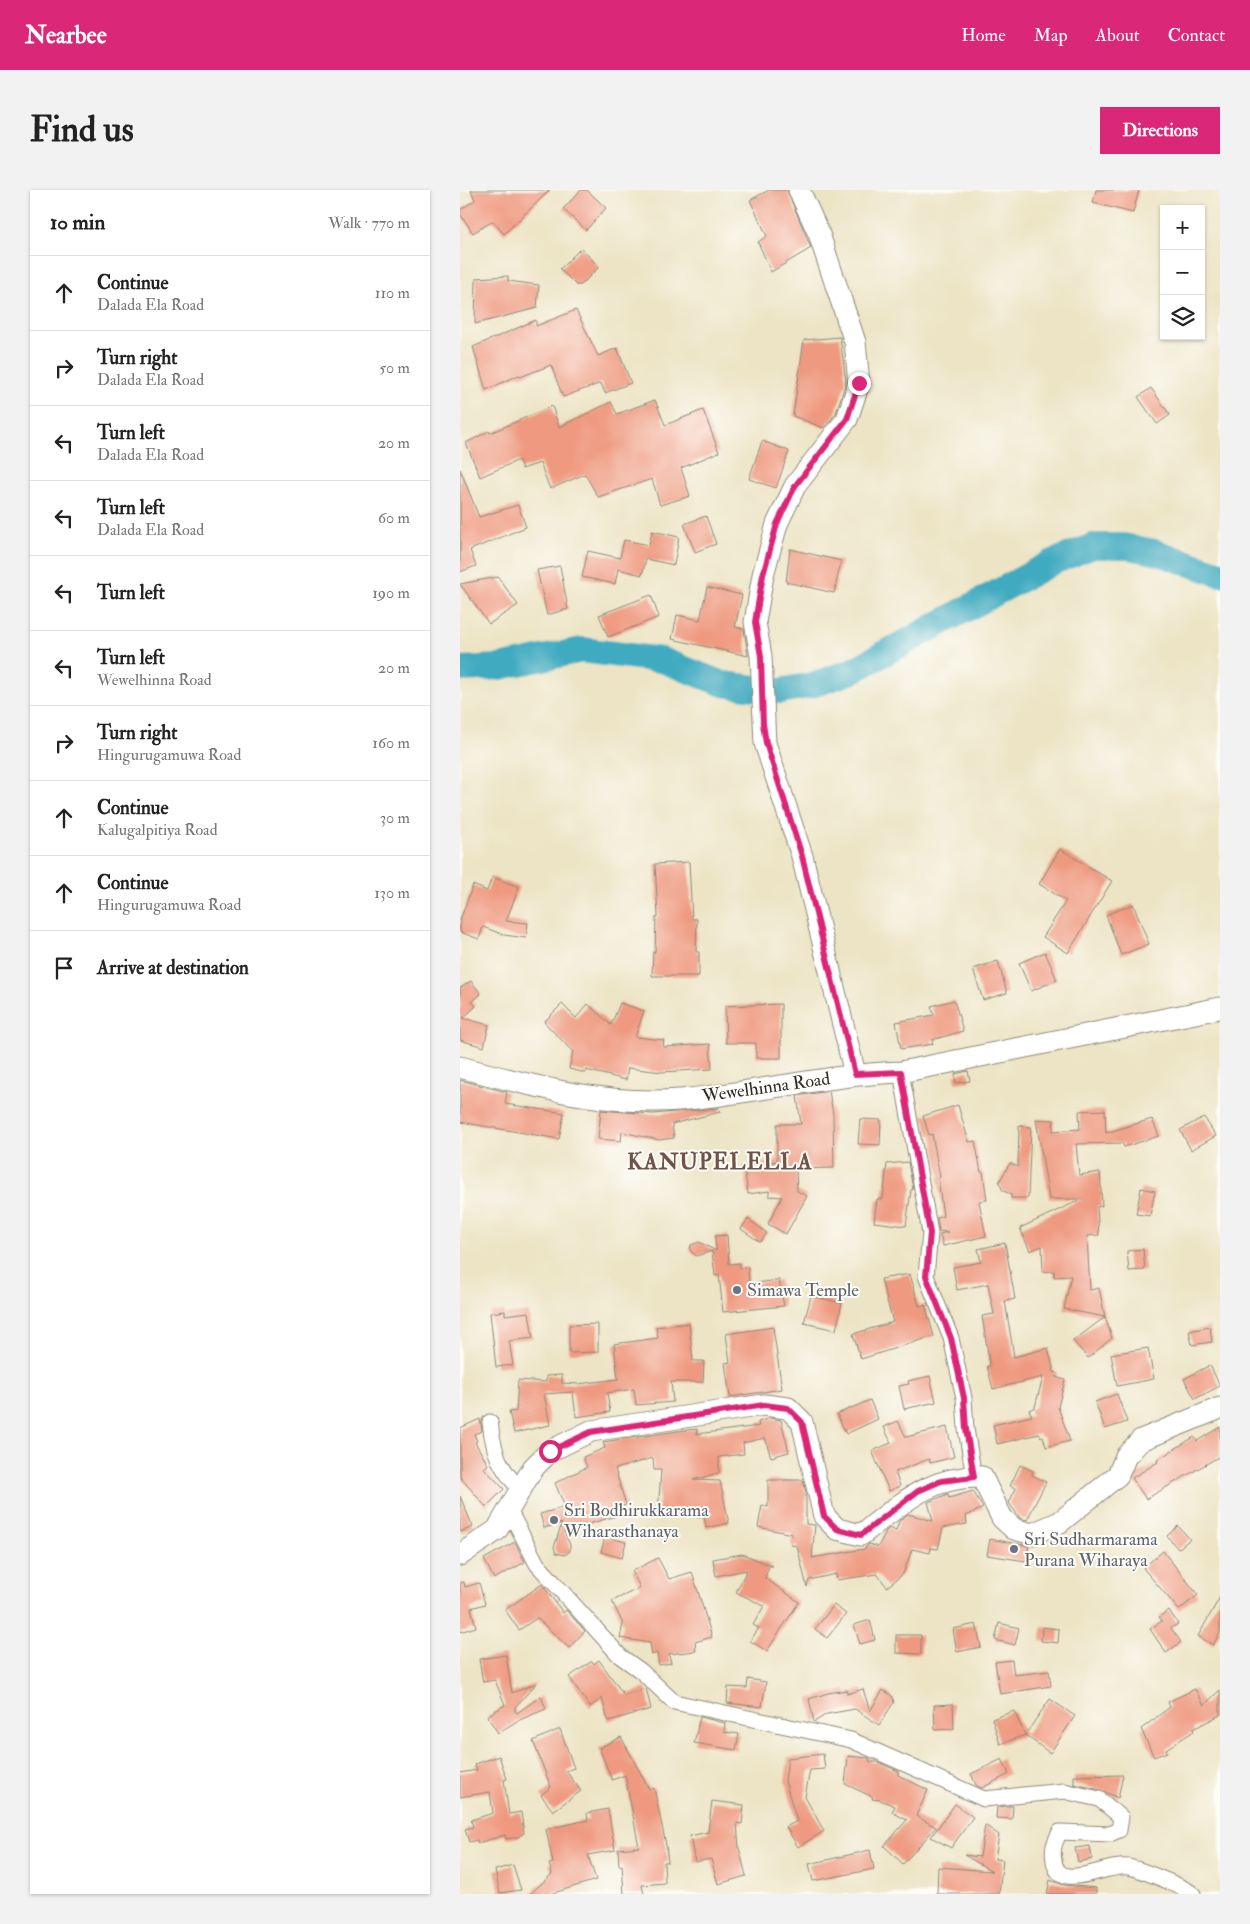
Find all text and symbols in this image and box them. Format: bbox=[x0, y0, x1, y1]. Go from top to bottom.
text: Nearbee bbox=[25, 20, 107, 51]
text: Home bbox=[961, 24, 1006, 47]
text: Map bbox=[1034, 24, 1068, 47]
text: About bbox=[1096, 24, 1140, 47]
text: Contact bbox=[1168, 24, 1225, 47]
button: Directions bbox=[1100, 107, 1220, 154]
text: Find us bbox=[30, 108, 134, 152]
map controls bbox=[1160, 205, 1205, 340]
button: + bbox=[1160, 205, 1205, 250]
text: 10 min bbox=[50, 209, 105, 236]
text: Walk · 770 m bbox=[328, 213, 410, 233]
button: − bbox=[1160, 250, 1205, 295]
text: Continue bbox=[97, 271, 168, 295]
icon: ahead bbox=[50, 279, 78, 307]
text: 110 m bbox=[375, 283, 410, 303]
text: Dalada Ela Road bbox=[97, 295, 204, 315]
button: layers bbox=[1160, 295, 1205, 340]
text: Turn right bbox=[97, 346, 177, 370]
icon: right bbox=[50, 354, 78, 382]
text: 50 m bbox=[379, 358, 410, 378]
text: Dalada Ela Road bbox=[97, 370, 204, 390]
route end bbox=[848, 372, 871, 395]
text: Turn left bbox=[97, 421, 165, 445]
icon: left bbox=[50, 429, 78, 457]
text: 20 m bbox=[378, 433, 410, 453]
text: Dalada Ela Road bbox=[97, 445, 204, 465]
text: Turn left bbox=[97, 496, 165, 520]
icon: left bbox=[50, 504, 78, 532]
text: 60 m bbox=[378, 508, 410, 528]
text: Dalada Ela Road bbox=[97, 520, 204, 540]
icon: left bbox=[50, 579, 78, 607]
text: Turn left bbox=[97, 581, 165, 605]
text: 190 m bbox=[372, 583, 410, 603]
text: Turn left bbox=[97, 646, 165, 670]
icon: left bbox=[50, 654, 78, 682]
text: 20 m bbox=[378, 658, 410, 678]
text: Wewelhinna Road bbox=[97, 670, 212, 690]
text: Turn right bbox=[97, 721, 177, 745]
icon: right bbox=[50, 729, 78, 757]
text: 160 m bbox=[372, 733, 410, 753]
text: Hingurugamuwa Road bbox=[97, 745, 241, 765]
text: Continue bbox=[97, 796, 168, 820]
icon: ahead bbox=[50, 804, 78, 832]
text: 30 m bbox=[380, 808, 410, 828]
text: Kalugalpitiya Road bbox=[97, 820, 218, 840]
text: Continue bbox=[97, 871, 168, 895]
icon: ahead bbox=[50, 879, 78, 907]
text: 130 m bbox=[374, 883, 410, 903]
text: Hingurugamuwa Road bbox=[97, 895, 241, 915]
icon: arrive bbox=[50, 954, 78, 982]
text: Arrive at destination bbox=[97, 956, 249, 980]
street label: Wewelhinna Road bbox=[700, 1067, 832, 1108]
district label: KANUPELELLA bbox=[627, 1148, 813, 1176]
place label: Simawa Temple bbox=[747, 1279, 859, 1302]
marker: Simawa Temple bbox=[731, 1284, 743, 1296]
route start bbox=[539, 1440, 562, 1463]
place label: Sri Bodhirukkarama Wiharasthanaya bbox=[563, 1499, 709, 1543]
marker: Sri Bodhirukkarama Wiharasthanaya bbox=[548, 1514, 560, 1526]
place label: Sri Sudharmarama Purana Wiharaya bbox=[1024, 1528, 1158, 1572]
marker: Sri Sudharmarama Purana Wiharaya bbox=[1008, 1543, 1020, 1555]

